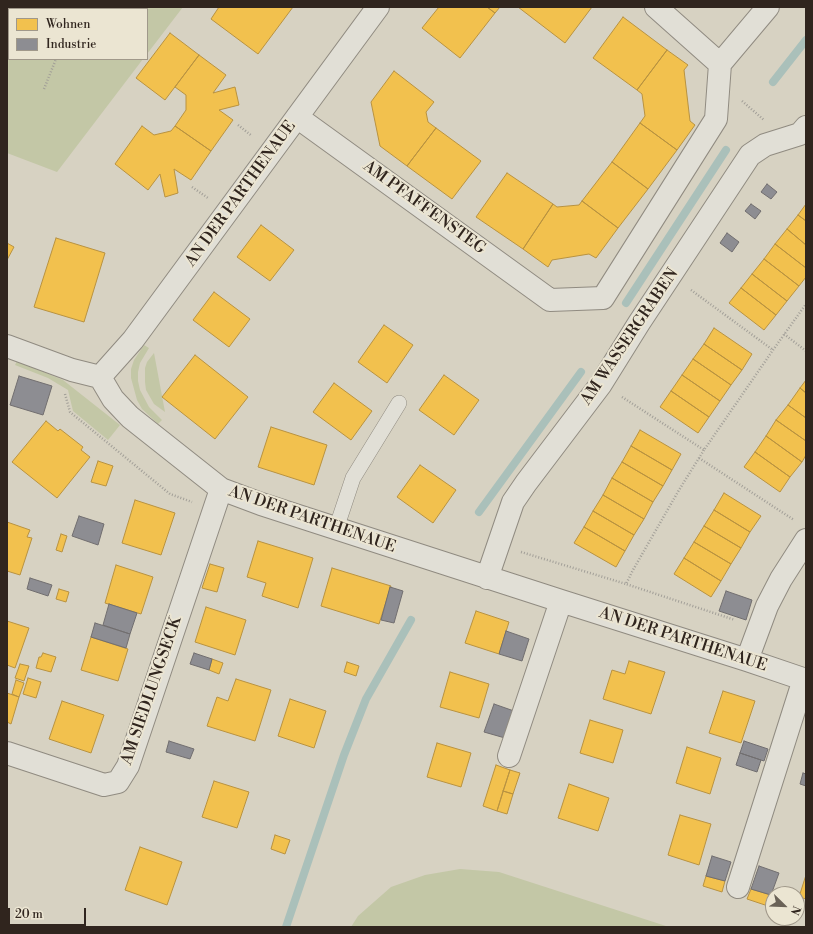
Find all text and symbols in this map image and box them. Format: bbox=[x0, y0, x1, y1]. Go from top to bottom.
legend bbox=[8, 8, 148, 60]
text: Wohnen bbox=[46, 17, 90, 32]
text: Industrie bbox=[46, 37, 96, 52]
street label: AN DER PARTHENAUE bbox=[182, 117, 300, 271]
street label: AM PFAFFENSTEG bbox=[359, 157, 489, 259]
street label: AM WASSERGRABEN bbox=[577, 265, 683, 409]
street label: AN DER PARTHENAUE bbox=[226, 482, 398, 558]
street label: AN DER PARTHENAUE bbox=[597, 604, 769, 676]
street label: AM SIEDLUNGSECK bbox=[118, 614, 186, 768]
north arrow bbox=[765, 886, 805, 926]
scale bar bbox=[10, 900, 88, 926]
text: N bbox=[787, 904, 803, 917]
text: 20 m bbox=[15, 907, 43, 922]

